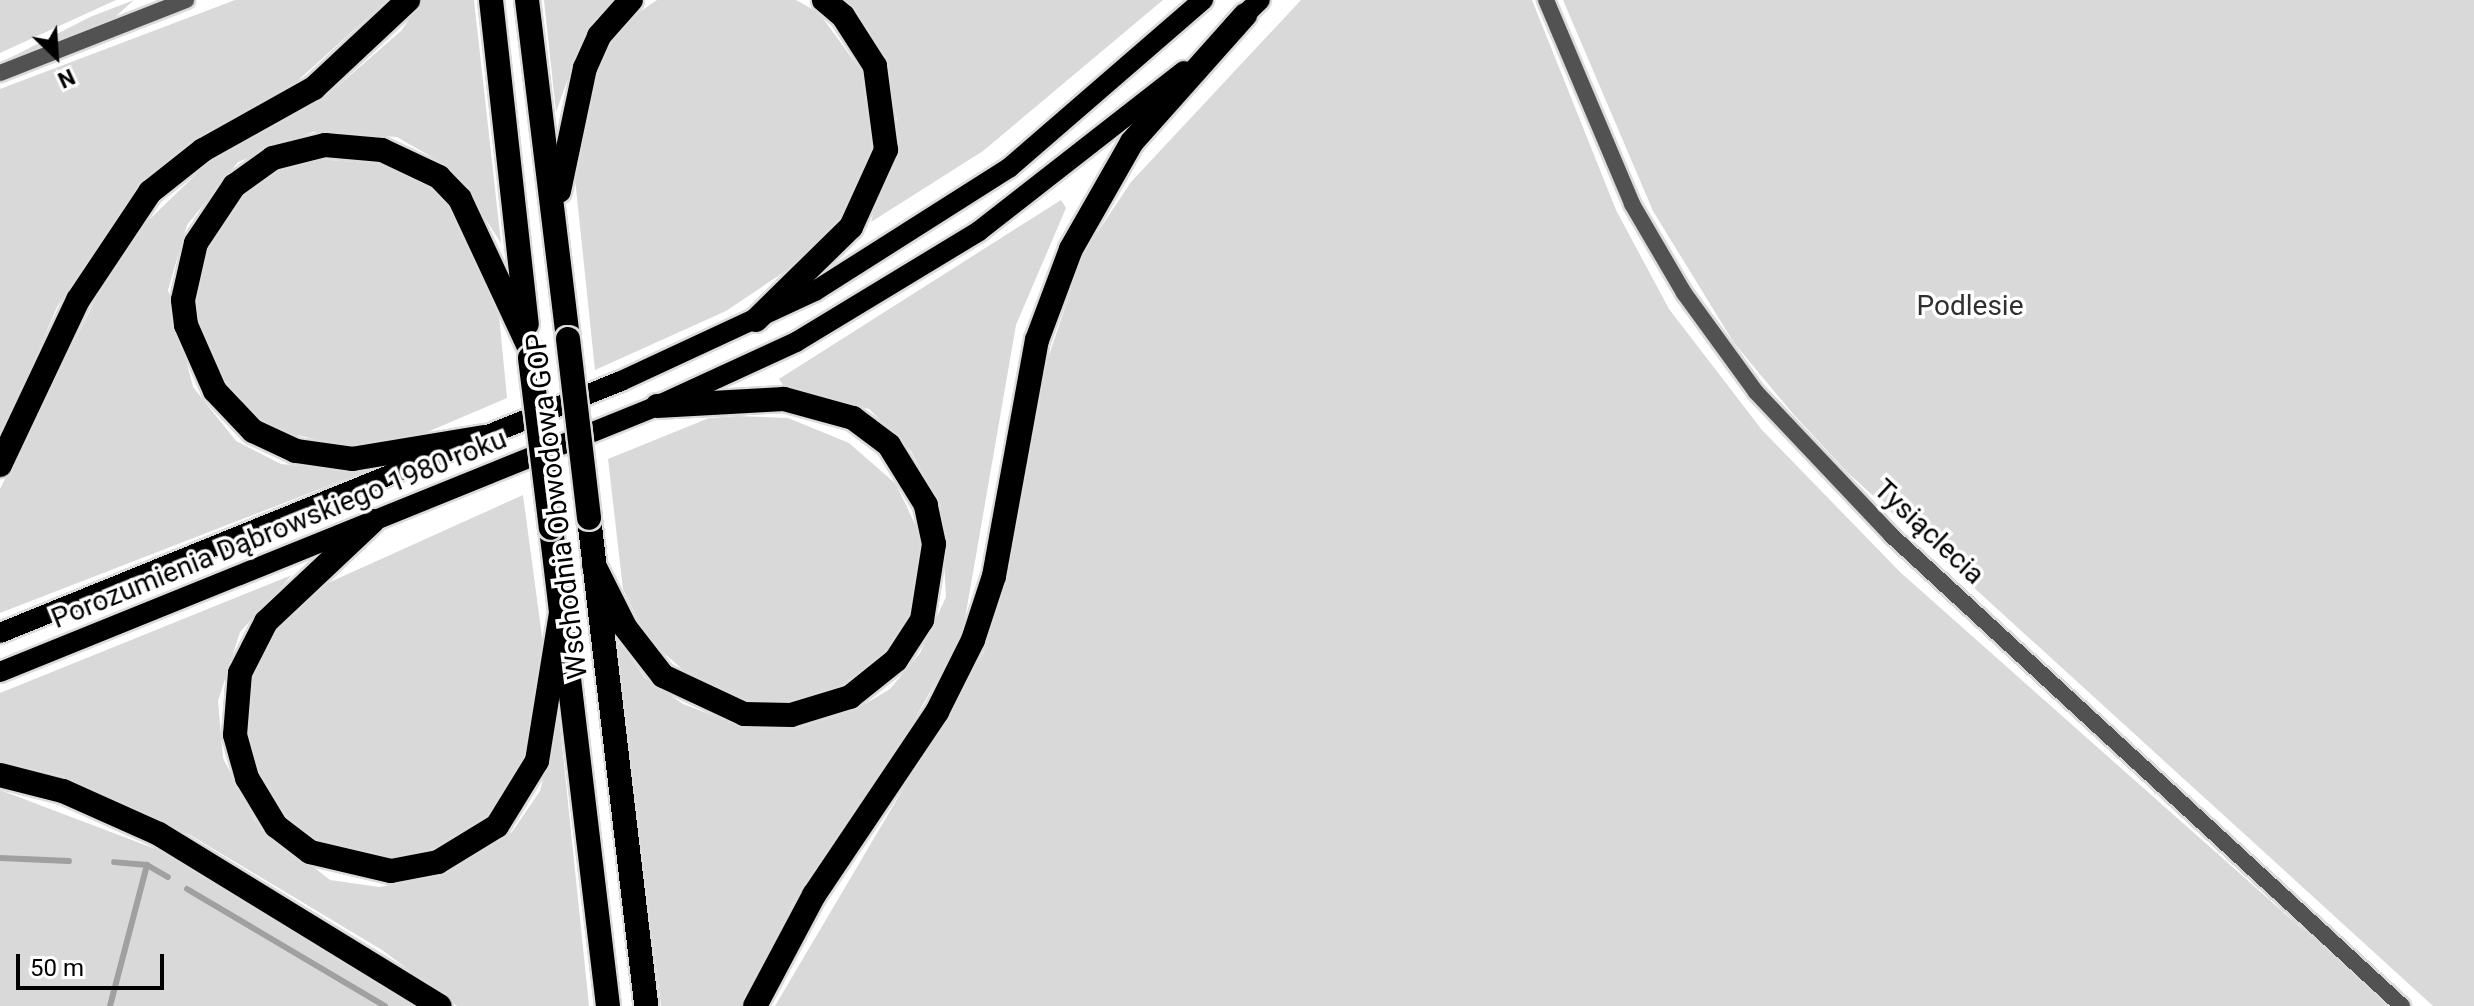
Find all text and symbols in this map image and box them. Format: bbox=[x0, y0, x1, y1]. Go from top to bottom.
north arrow bbox=[16, 16, 96, 96]
text: N bbox=[54, 64, 79, 93]
park label: Podlesie bbox=[1916, 289, 2024, 323]
street label: Wschodnia Obwodowa GOP bbox=[519, 331, 595, 681]
street label: Porozumienia Dąbrowskiego 1980 roku bbox=[47, 422, 511, 636]
street label: Tysiąclecia bbox=[1867, 472, 1991, 592]
scale bar bbox=[20, 938, 168, 988]
text: 50 m bbox=[30, 954, 84, 982]

